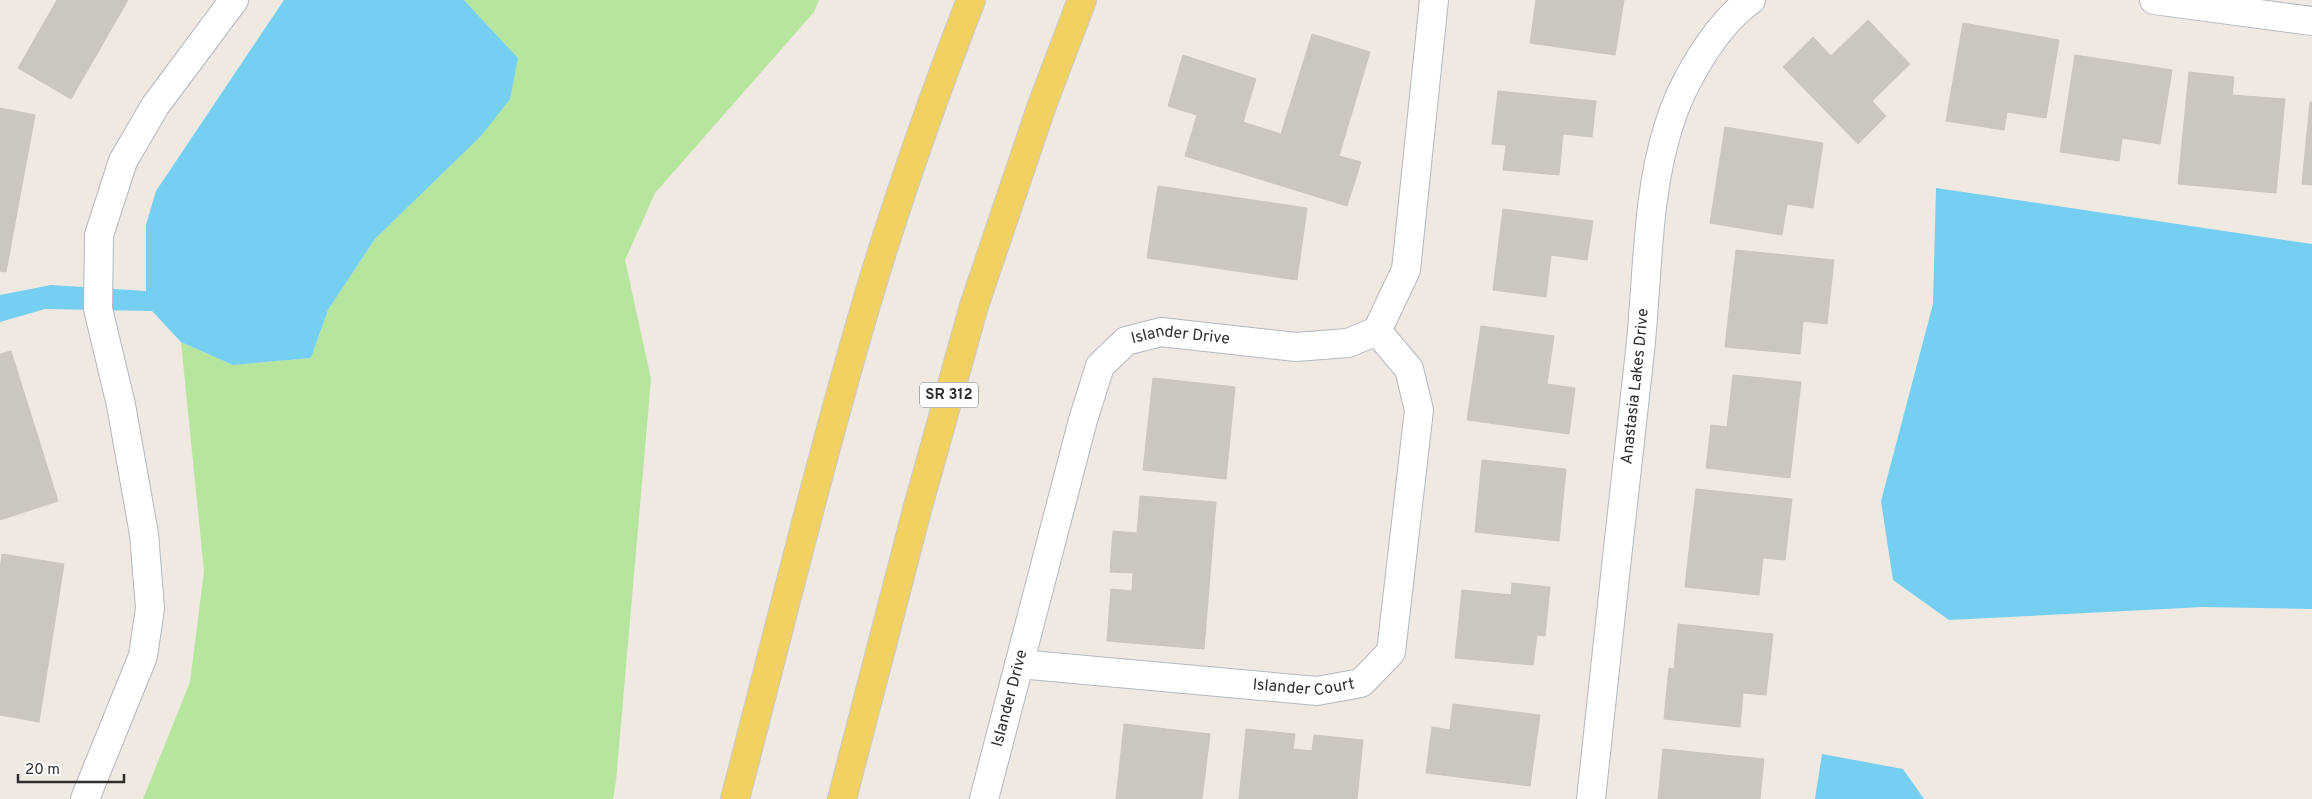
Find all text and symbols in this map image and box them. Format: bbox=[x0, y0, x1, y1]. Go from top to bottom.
street label: Anastasia Lakes Drive bbox=[1617, 308, 1654, 465]
street label: Islander Drive bbox=[1129, 321, 1231, 350]
road number: SR 312 bbox=[920, 382, 978, 408]
street label: Islander Drive bbox=[988, 648, 1033, 749]
street label: Islander Court bbox=[1252, 674, 1356, 701]
scale bar bbox=[18, 752, 124, 784]
text: 20 m bbox=[25, 761, 60, 780]

